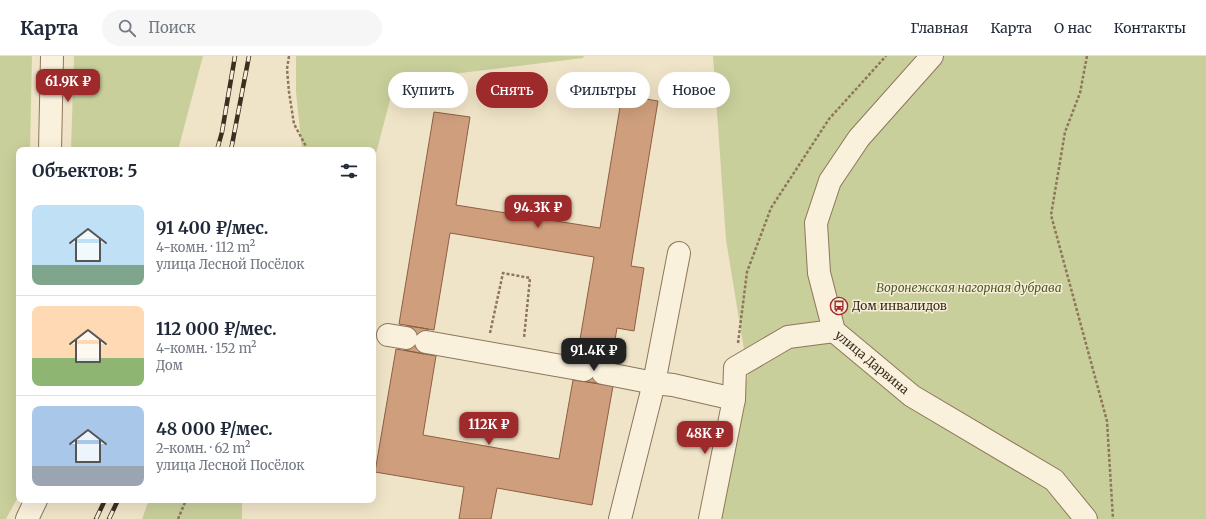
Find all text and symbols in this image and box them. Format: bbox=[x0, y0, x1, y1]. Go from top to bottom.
search box bbox=[102, 10, 382, 46]
text: Карта bbox=[20, 16, 78, 40]
icon: search bbox=[116, 17, 138, 39]
text: Поиск bbox=[148, 18, 196, 37]
text: Главная bbox=[910, 19, 968, 37]
text: Карта bbox=[990, 19, 1032, 37]
text: О нас bbox=[1054, 19, 1092, 37]
text: Контакты bbox=[1114, 19, 1186, 37]
pin: 61.9K ₽ bbox=[31, 69, 105, 103]
chip: Купить bbox=[388, 72, 468, 108]
chip: Снять bbox=[476, 72, 548, 108]
chip: Фильтры bbox=[556, 72, 650, 108]
chip: Новое bbox=[658, 72, 730, 108]
text: 61.9K ₽ bbox=[45, 73, 91, 90]
text: Объектов: 5 bbox=[32, 160, 137, 182]
icon: filters bbox=[338, 160, 360, 182]
pin: 94.3K ₽ bbox=[501, 195, 575, 229]
text: 94.3K ₽ bbox=[514, 199, 562, 216]
text: 91 400 ₽/мес. bbox=[156, 217, 269, 239]
icon: home bbox=[64, 221, 112, 269]
text: 4-комн. · 112 m² bbox=[156, 239, 255, 256]
text: улица Лесной Посёлок bbox=[156, 256, 305, 273]
park label: Воронежская нагорная дубрава bbox=[876, 280, 1062, 295]
bus stop icon: Дом инвалидов bbox=[829, 296, 849, 316]
place label: Дом инвалидов bbox=[852, 298, 947, 313]
text: 112 000 ₽/мес. bbox=[156, 318, 277, 340]
icon: home bbox=[64, 322, 112, 370]
street label: улица Дарвина bbox=[832, 327, 912, 398]
pin: 91.4K ₽ bbox=[557, 338, 631, 372]
text: 4-комн. · 152 m² bbox=[156, 340, 256, 357]
text: 91.4K ₽ bbox=[570, 342, 618, 359]
text: Дом bbox=[156, 357, 183, 374]
pin: 112K ₽ bbox=[456, 412, 522, 446]
text: 112K ₽ bbox=[468, 416, 510, 433]
text: 48 000 ₽/мес. bbox=[156, 418, 273, 440]
pin: 48K ₽ bbox=[677, 421, 733, 455]
icon: home bbox=[64, 422, 112, 470]
text: 48K ₽ bbox=[686, 425, 724, 442]
text: 2-комн. · 62 m² bbox=[156, 440, 250, 457]
text: улица Лесной Посёлок bbox=[156, 457, 305, 474]

